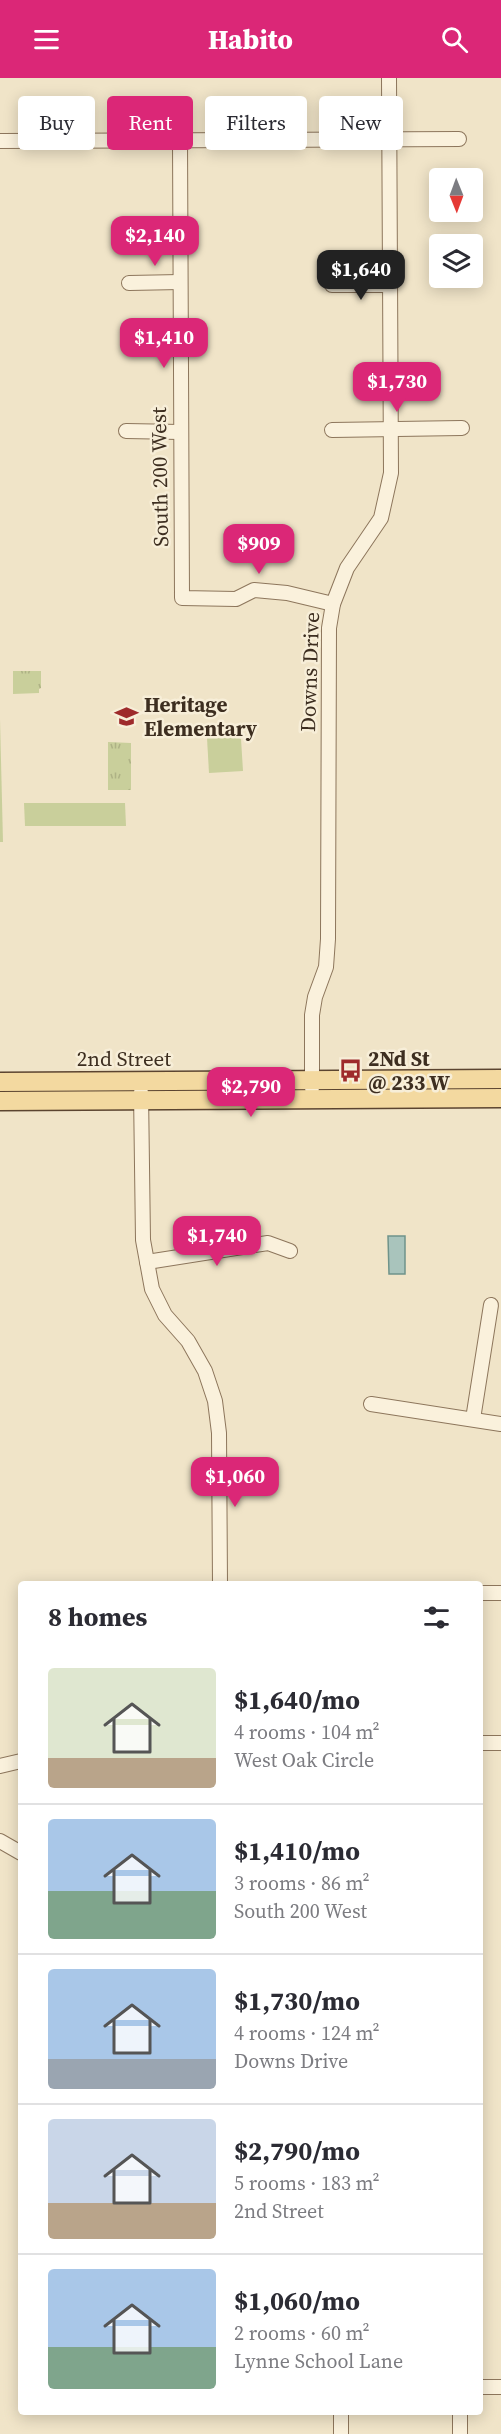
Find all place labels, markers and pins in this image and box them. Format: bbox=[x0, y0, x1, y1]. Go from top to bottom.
pin: $2,140 bbox=[106, 216, 204, 267]
pin: $1,640 bbox=[312, 250, 410, 301]
pin: $1,410 bbox=[115, 318, 213, 369]
pin: $1,730 bbox=[348, 362, 446, 413]
pin: $909 bbox=[223, 524, 295, 575]
place label: Heritage Elementary bbox=[144, 690, 258, 743]
school or university icon: Heritage Elementary bbox=[113, 704, 139, 730]
place label: 2Nd St @ 233 W bbox=[368, 1044, 450, 1097]
bus stop icon: 2Nd St @ 233 W bbox=[337, 1058, 363, 1084]
pin: $2,790 bbox=[202, 1067, 300, 1118]
pin: $1,740 bbox=[168, 1216, 266, 1267]
pin: $1,060 bbox=[186, 1457, 284, 1508]

